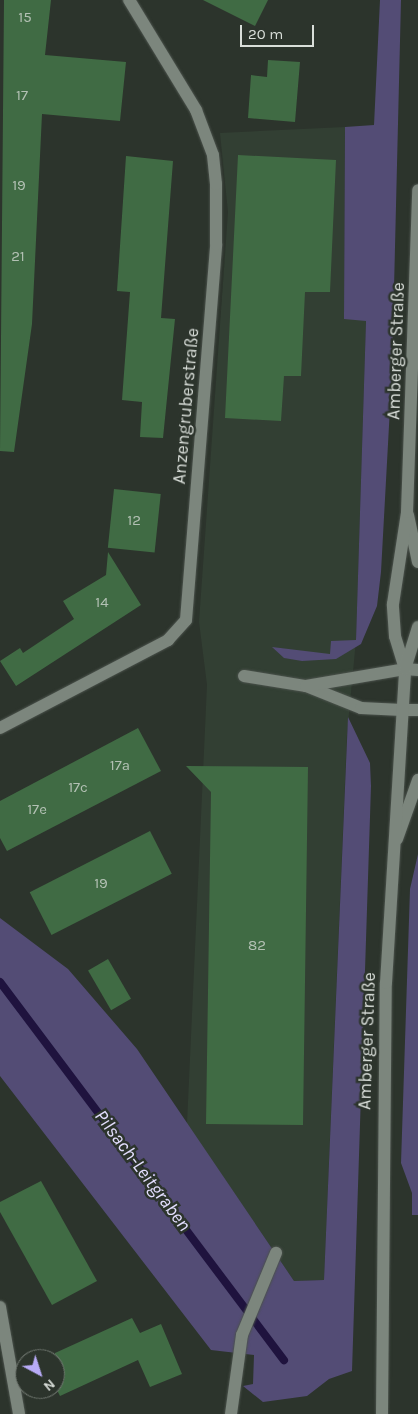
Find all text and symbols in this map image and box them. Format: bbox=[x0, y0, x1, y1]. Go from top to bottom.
house number: 15 bbox=[18, 9, 32, 27]
scale bar bbox=[243, 15, 317, 47]
text: 20 m bbox=[248, 25, 283, 43]
house number: 17 bbox=[16, 87, 28, 105]
house number: 19 bbox=[12, 177, 26, 195]
house number: 21 bbox=[11, 248, 25, 266]
street label: Amberger Straße bbox=[383, 282, 409, 420]
street label: Anzengruberstraße bbox=[168, 327, 204, 485]
house number: 12 bbox=[127, 512, 141, 530]
house number: 14 bbox=[95, 594, 109, 612]
house number: 17a bbox=[110, 757, 130, 775]
house number: 17c bbox=[68, 779, 88, 797]
house number: 17e bbox=[27, 801, 47, 819]
house number: 19 bbox=[94, 875, 108, 893]
house number: 82 bbox=[248, 937, 266, 955]
street label: Amberger Straße bbox=[354, 972, 380, 1110]
water label: Pilsach-Leitgraben bbox=[89, 1106, 195, 1236]
north arrow bbox=[15, 1349, 65, 1399]
text: N bbox=[40, 1375, 59, 1395]

